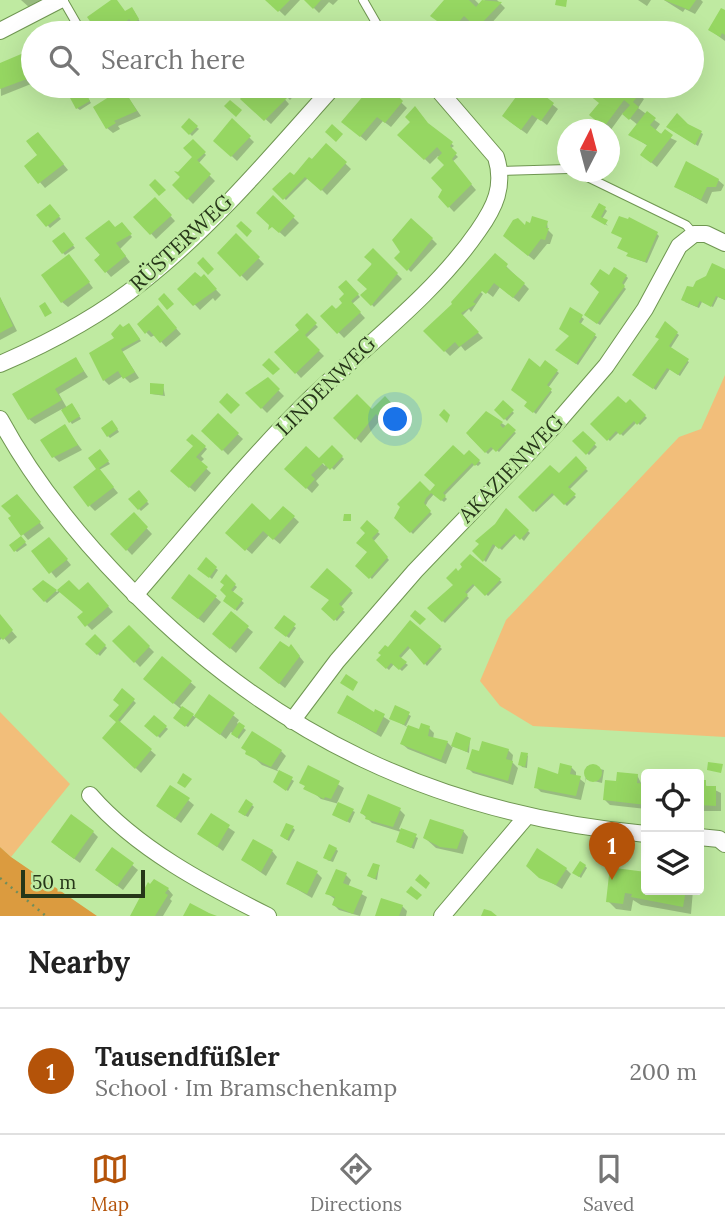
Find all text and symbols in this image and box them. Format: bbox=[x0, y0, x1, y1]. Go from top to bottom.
search box bbox=[21, 21, 704, 98]
icon: search bbox=[45, 41, 83, 79]
text: Search here bbox=[101, 43, 245, 76]
north arrow bbox=[557, 119, 620, 182]
street label: RÜSTERWEG bbox=[124, 188, 237, 297]
street label: LINDENWEG bbox=[270, 330, 381, 441]
your location bbox=[378, 402, 412, 436]
street label: AKAZIENWEG bbox=[452, 409, 569, 529]
map controls bbox=[641, 769, 704, 895]
button: locate bbox=[641, 769, 704, 832]
pin: 1 bbox=[589, 822, 635, 880]
button: layers bbox=[641, 832, 704, 895]
scale bar bbox=[21, 867, 145, 899]
text: 50 m bbox=[32, 870, 76, 894]
text: Nearby bbox=[28, 943, 130, 981]
text: Tausendfüßler bbox=[95, 1040, 280, 1073]
text: 1 bbox=[46, 1057, 56, 1086]
text: 200 m bbox=[629, 1057, 697, 1086]
text: School · Im Bramschenkamp bbox=[95, 1073, 397, 1102]
tab: Map bbox=[91, 1150, 129, 1216]
tab: Directions bbox=[310, 1150, 402, 1216]
tab: Saved bbox=[583, 1150, 634, 1216]

